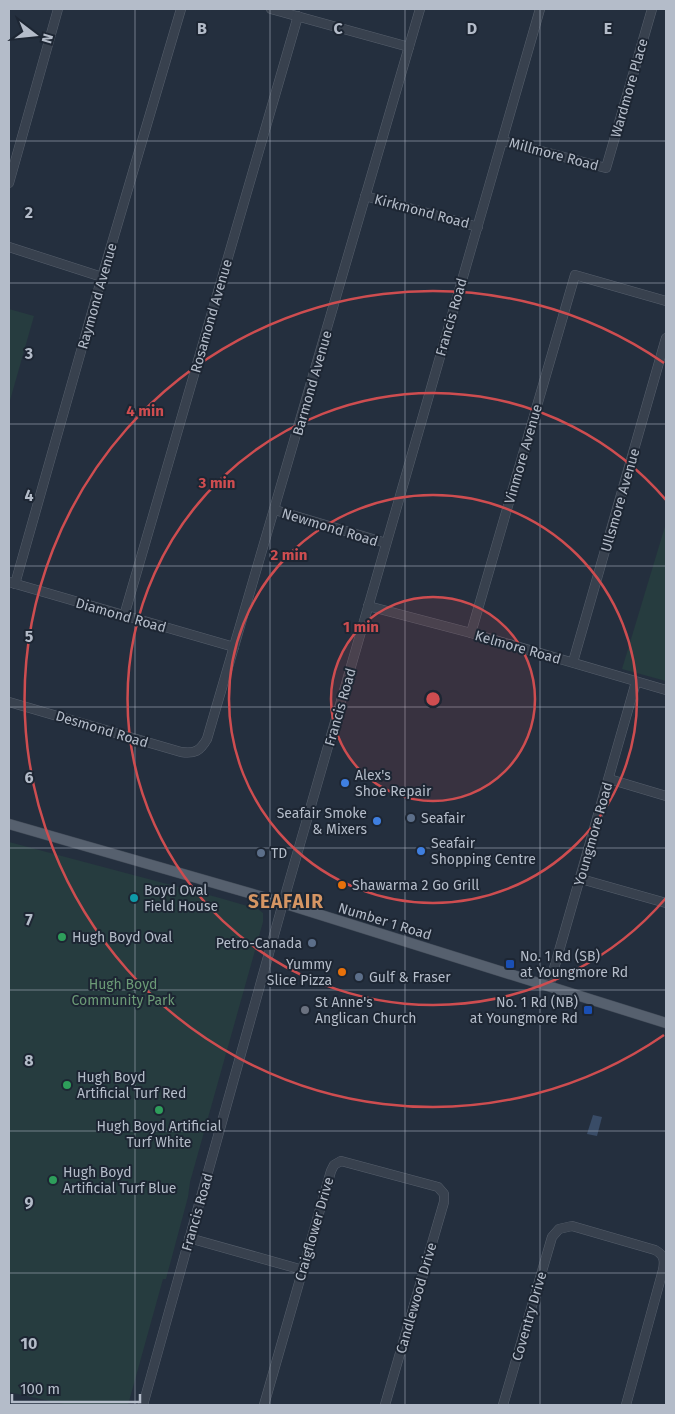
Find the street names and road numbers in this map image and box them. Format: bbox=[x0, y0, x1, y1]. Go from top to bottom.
street label: Wardmore Place bbox=[607, 37, 652, 140]
street label: Millmore Road bbox=[507, 134, 600, 175]
street label: Kirkmond Road bbox=[373, 191, 471, 232]
street label: Raymond Avenue bbox=[74, 241, 121, 351]
street label: Rosamond Avenue bbox=[187, 257, 236, 375]
street label: Francis Road bbox=[432, 276, 471, 358]
street label: Barmond Avenue bbox=[289, 329, 336, 438]
street label: Vinmore Avenue bbox=[501, 402, 546, 506]
street label: Ullsmore Avenue bbox=[598, 446, 643, 554]
street label: Newmond Road bbox=[280, 505, 380, 550]
street label: Diamond Road bbox=[74, 594, 168, 637]
street label: Kelmore Road bbox=[473, 627, 563, 668]
street label: Francis Road bbox=[321, 666, 360, 748]
street label: Desmond Road bbox=[53, 707, 150, 752]
street label: Youngmore Road bbox=[570, 780, 616, 888]
street label: Number 1 Road bbox=[336, 899, 434, 944]
street label: Francis Road bbox=[178, 1171, 217, 1253]
street label: Craigflower Drive bbox=[292, 1175, 337, 1283]
street label: Candlewood Drive bbox=[392, 1241, 440, 1356]
street label: Coventry Drive bbox=[509, 1269, 550, 1363]

